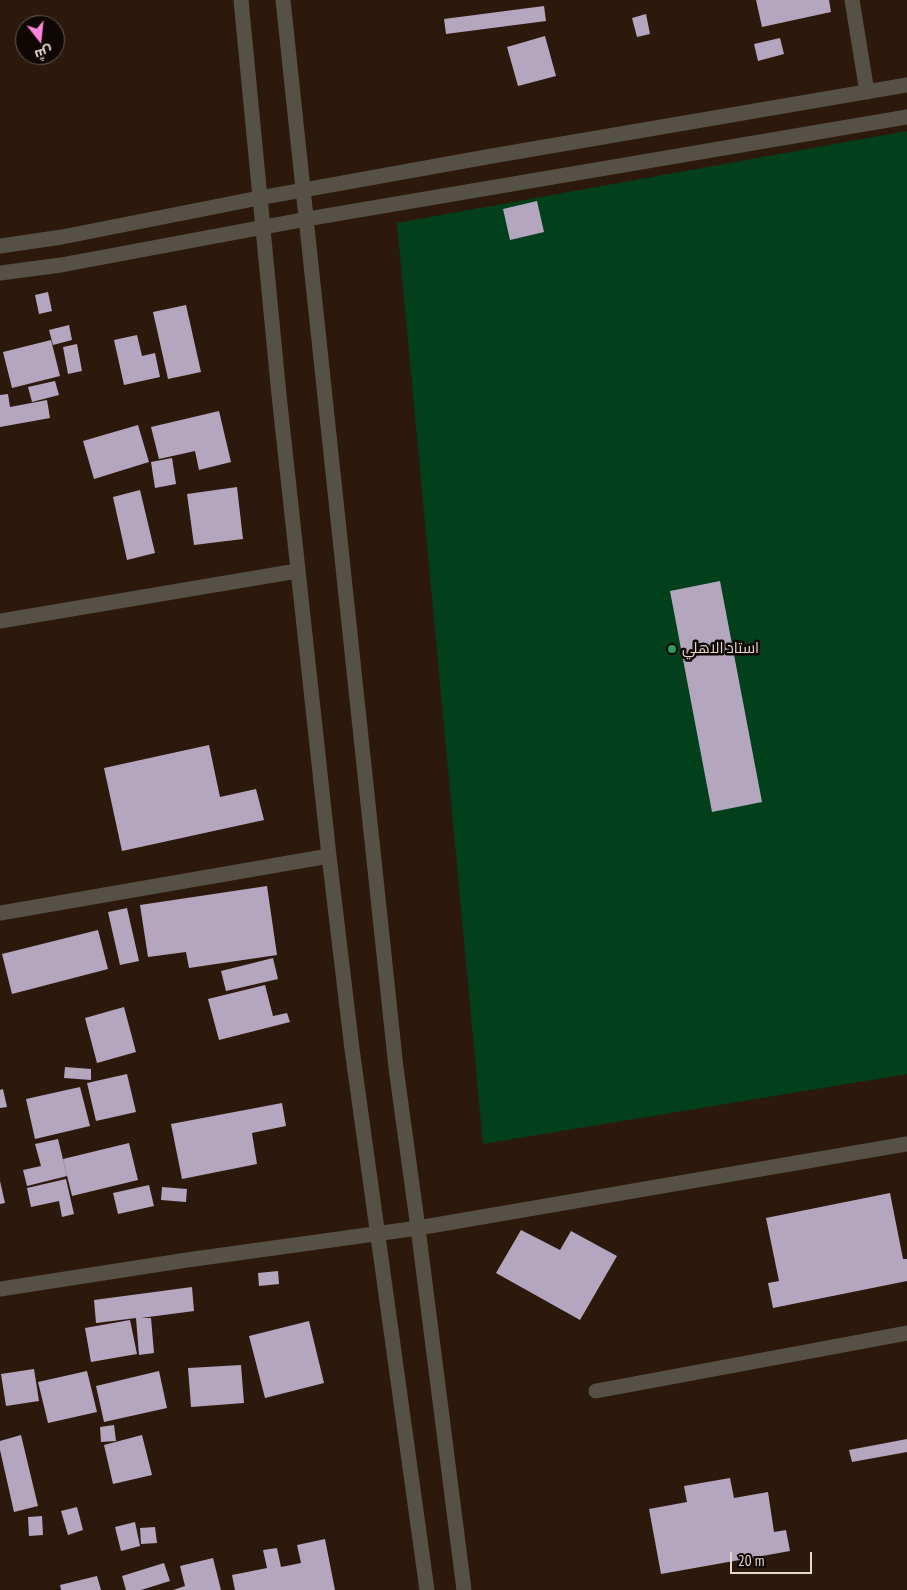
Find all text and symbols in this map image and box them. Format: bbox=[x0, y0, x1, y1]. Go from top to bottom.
north arrow bbox=[15, 15, 65, 65]
text: ش bbox=[33, 42, 55, 65]
place label: استاد الاهلي bbox=[682, 640, 759, 658]
marker: استاد الاهلي bbox=[666, 643, 678, 655]
scale bar bbox=[732, 1542, 814, 1574]
text: 20 m bbox=[738, 1551, 764, 1570]

